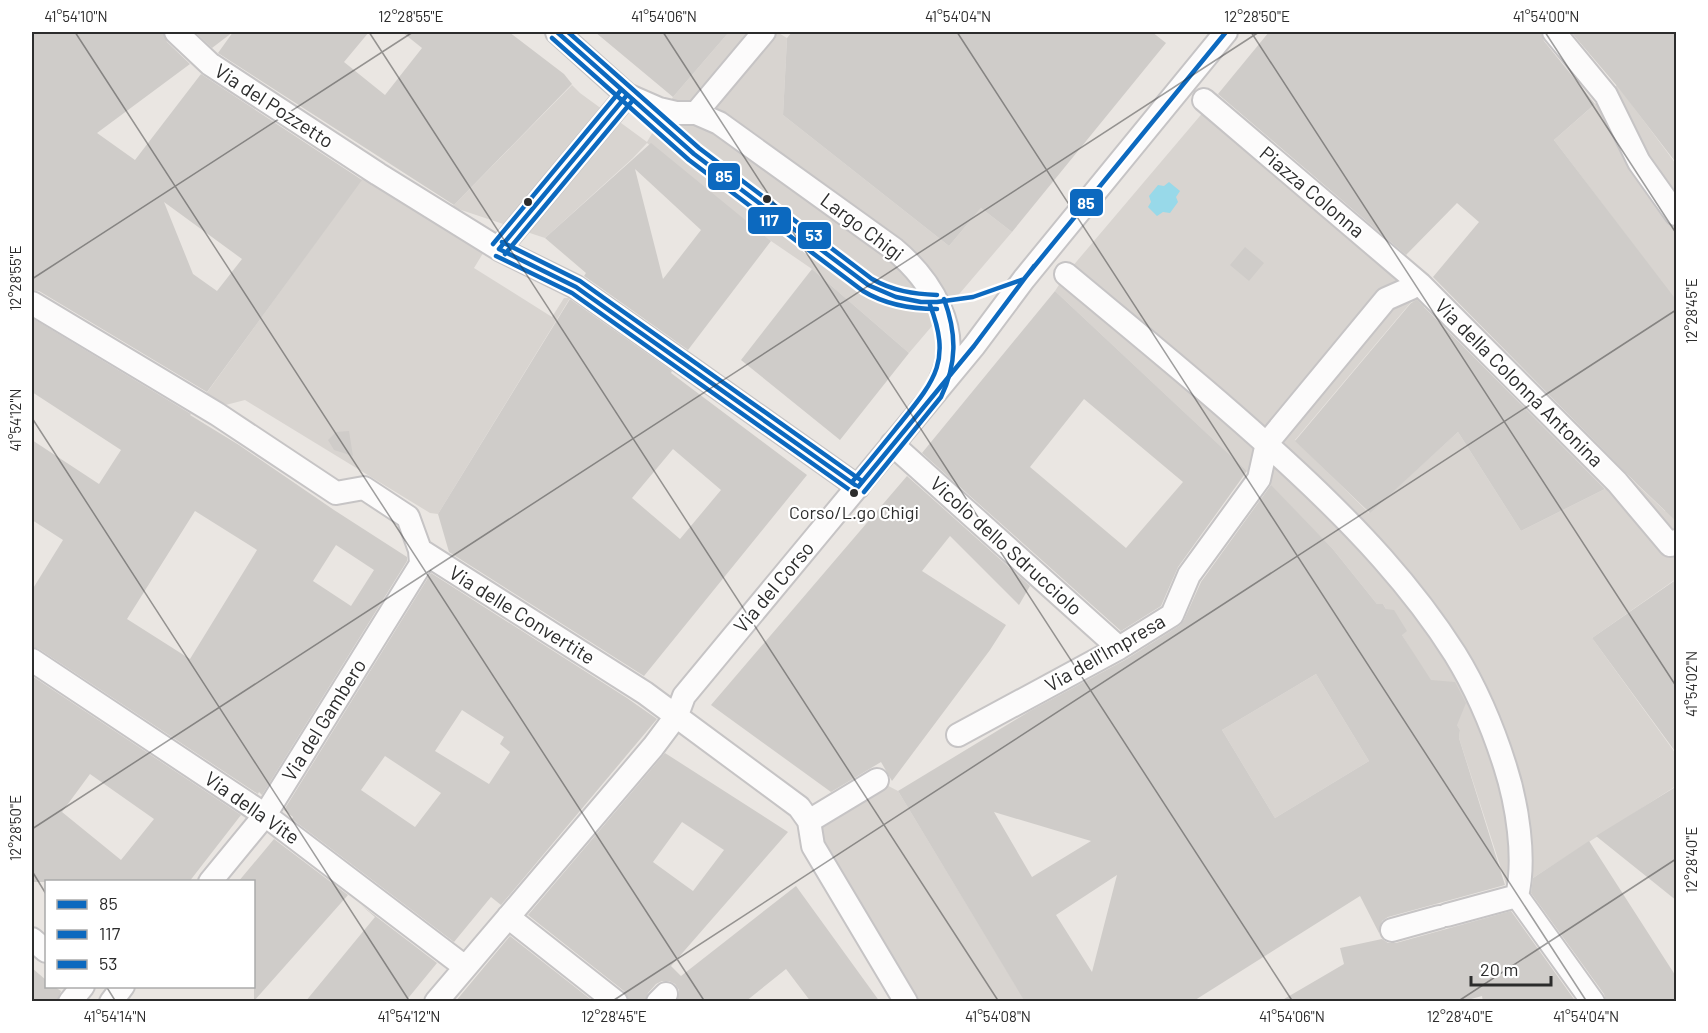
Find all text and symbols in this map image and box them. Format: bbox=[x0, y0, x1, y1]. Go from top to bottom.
text: 41°54'10"N bbox=[44, 7, 108, 25]
text: 12°28'55"E bbox=[378, 7, 444, 25]
text: 41°54'06"N bbox=[631, 7, 697, 25]
text: 41°54'04"N bbox=[925, 7, 991, 25]
text: 12°28'50"E bbox=[1224, 7, 1290, 25]
text: 41°54'00"N bbox=[1513, 7, 1579, 25]
street label: Via del Pozzetto bbox=[211, 58, 339, 153]
street label: Piazza Colonna bbox=[1255, 140, 1370, 242]
line badge: 85 bbox=[707, 162, 741, 191]
text: 85 bbox=[715, 166, 733, 185]
street label: Largo Chigi bbox=[816, 187, 909, 265]
line badge: 85 bbox=[1069, 188, 1104, 217]
unlabelled marker bbox=[761, 193, 773, 205]
text: 85 bbox=[1077, 193, 1095, 212]
unlabelled marker bbox=[522, 196, 534, 208]
line badge: 117 bbox=[747, 206, 792, 235]
text: 117 bbox=[759, 210, 779, 229]
line badge: 53 bbox=[797, 221, 832, 250]
text: 53 bbox=[805, 225, 823, 244]
text: 12°28'55"E bbox=[6, 245, 24, 311]
text: 12°28'45"E bbox=[1682, 278, 1700, 344]
street label: Via della Colonna Antonina bbox=[1431, 293, 1609, 471]
text: 41°54'12"N bbox=[6, 389, 24, 451]
street label: Vicolo dello Sdrucciolo bbox=[926, 471, 1088, 620]
marker: Corso/L.go Chigi bbox=[848, 487, 860, 499]
place label: Corso/L.go Chigi bbox=[789, 501, 919, 523]
street label: Via del Corso bbox=[728, 536, 818, 637]
street label: Via delle Convertite bbox=[445, 560, 600, 669]
street label: Via dell'Impresa bbox=[1040, 608, 1169, 696]
text: 41°54'02"N bbox=[1682, 651, 1700, 717]
street label: Via del Gambero bbox=[276, 654, 370, 785]
street label: Via della Vite bbox=[200, 766, 305, 849]
text: 12°28'50"E bbox=[6, 795, 24, 861]
text: 12°28'40"E bbox=[1682, 827, 1700, 893]
legend bbox=[45, 880, 255, 988]
text: 85 bbox=[99, 892, 118, 914]
text: 117 bbox=[99, 922, 121, 944]
scale bar bbox=[1471, 949, 1550, 987]
text: 53 bbox=[99, 952, 118, 974]
text: 20 m bbox=[1480, 958, 1518, 980]
text: 41°54'14"N bbox=[84, 1007, 146, 1025]
text: 41°54'12"N bbox=[378, 1007, 440, 1025]
text: 12°28'45"E bbox=[581, 1007, 647, 1025]
text: 41°54'08"N bbox=[965, 1007, 1031, 1025]
text: 41°54'06"N bbox=[1259, 1007, 1325, 1025]
text: 12°28'40"E bbox=[1427, 1007, 1493, 1025]
text: 41°54'04"N bbox=[1553, 1007, 1619, 1025]

